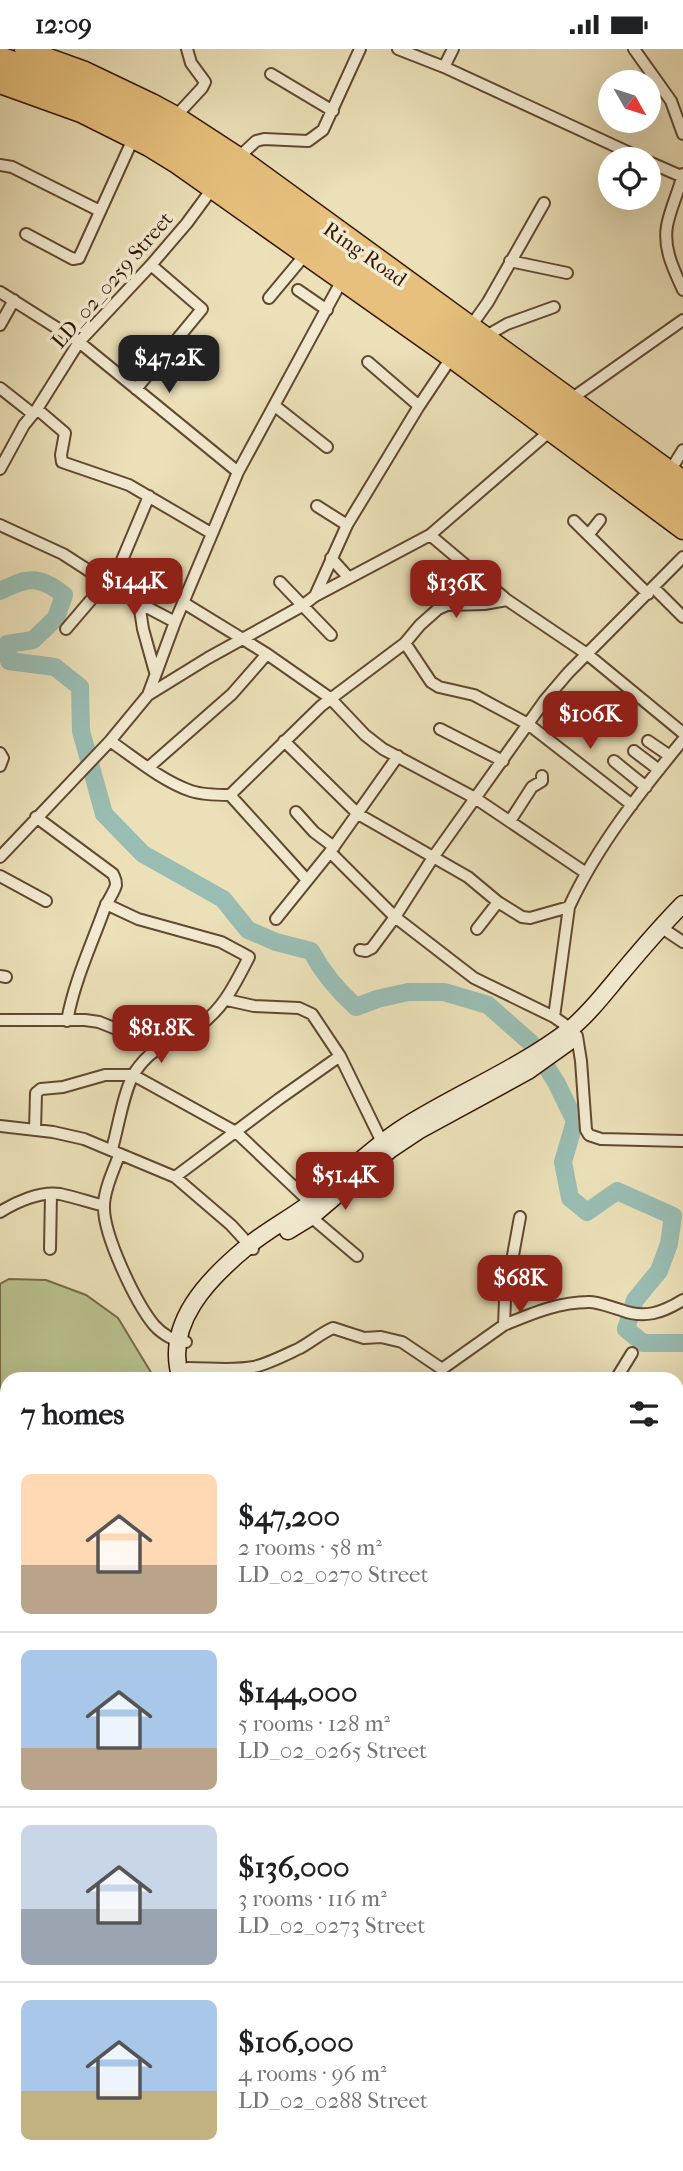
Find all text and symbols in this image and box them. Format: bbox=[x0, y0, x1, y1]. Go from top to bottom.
text: 12:09 bbox=[35, 9, 92, 40]
north arrow bbox=[598, 70, 662, 133]
map controls bbox=[598, 70, 661, 210]
button: locate bbox=[598, 147, 661, 210]
street label: LD_02_0259 Street bbox=[46, 207, 178, 353]
street label: Ring Road bbox=[319, 217, 412, 292]
pin: $47.2K bbox=[112, 335, 226, 395]
text: $47.2K bbox=[134, 344, 204, 371]
pin: $144K bbox=[85, 559, 183, 618]
pin: $136K bbox=[407, 561, 505, 620]
text: $144K bbox=[102, 567, 166, 594]
text: $136K bbox=[426, 569, 486, 596]
pin: $106K bbox=[541, 691, 639, 751]
text: $106K bbox=[559, 700, 621, 727]
pin: $81.8K bbox=[104, 1005, 218, 1065]
text: $81.8K bbox=[128, 1014, 194, 1041]
pin: $51.4K bbox=[288, 1153, 402, 1212]
text: $51.4K bbox=[312, 1161, 378, 1188]
pin: $68K bbox=[479, 1255, 561, 1315]
text: $68K bbox=[493, 1264, 547, 1291]
icon: filters bbox=[625, 1395, 663, 1433]
text: 7 homes bbox=[21, 1397, 124, 1432]
text: $47,200 bbox=[238, 1499, 340, 1534]
icon: home bbox=[77, 1502, 161, 1586]
text: 2 rooms · 58 m² bbox=[238, 1534, 382, 1561]
text: LD_02_0270 Street bbox=[238, 1561, 429, 1588]
text: $144,000 bbox=[238, 1675, 357, 1710]
icon: home bbox=[77, 1678, 161, 1762]
text: 5 rooms · 128 m² bbox=[238, 1710, 390, 1737]
text: LD_02_0265 Street bbox=[238, 1737, 427, 1764]
text: $136,000 bbox=[238, 1850, 350, 1885]
icon: home bbox=[77, 1853, 161, 1937]
text: 3 rooms · 116 m² bbox=[238, 1885, 387, 1912]
text: LD_02_0273 Street bbox=[238, 1912, 425, 1939]
text: $106,000 bbox=[238, 2025, 354, 2060]
icon: home bbox=[77, 2028, 161, 2112]
text: 4 rooms · 96 m² bbox=[238, 2060, 387, 2087]
text: LD_02_0288 Street bbox=[238, 2087, 428, 2114]

